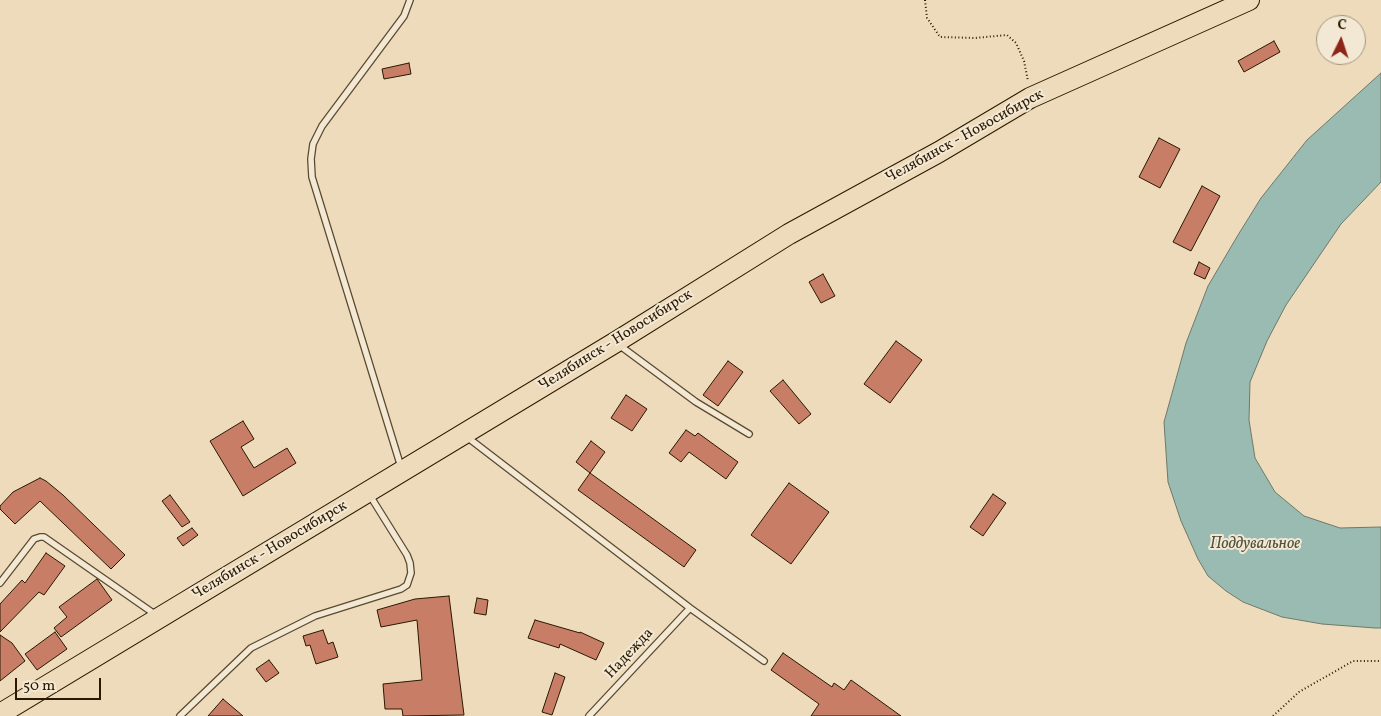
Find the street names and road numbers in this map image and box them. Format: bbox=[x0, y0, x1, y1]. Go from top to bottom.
street label: Челябинск - Новосибирск bbox=[883, 86, 1047, 188]
street label: Челябинск - Новосибирск bbox=[536, 286, 696, 396]
street label: Челябинск - Новосибирск bbox=[189, 497, 351, 605]
street label: Надежда bbox=[602, 625, 658, 683]

